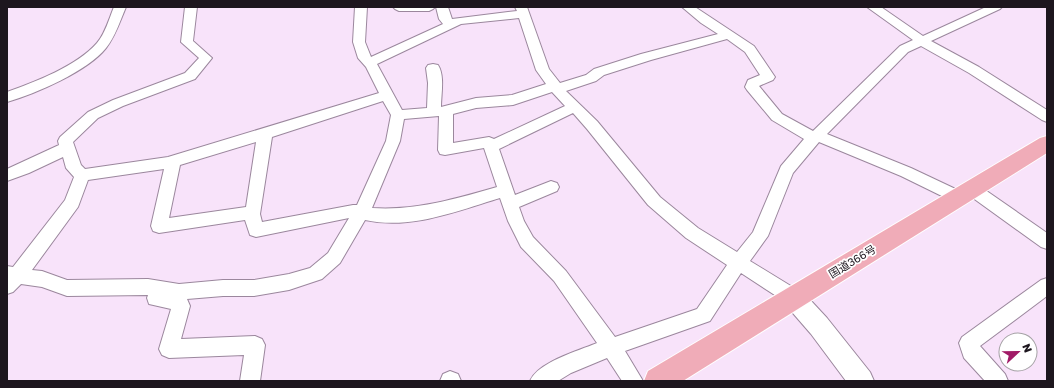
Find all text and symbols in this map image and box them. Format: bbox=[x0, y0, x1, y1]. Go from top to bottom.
street label: 国道366号 bbox=[826, 242, 878, 280]
north arrow bbox=[998, 332, 1038, 372]
text: N bbox=[1020, 342, 1035, 354]

